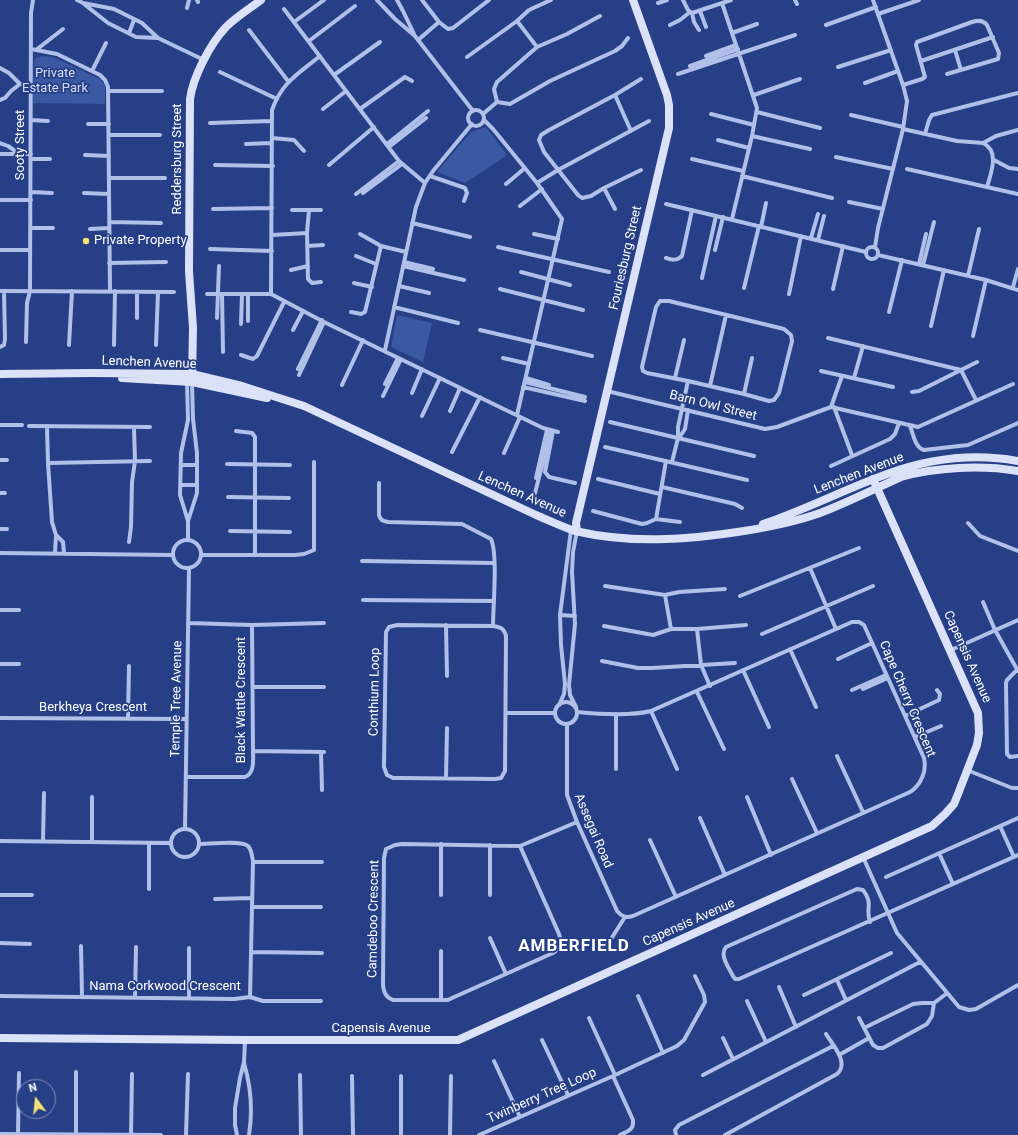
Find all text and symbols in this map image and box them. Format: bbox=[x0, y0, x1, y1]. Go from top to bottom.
park label: Private Estate Park bbox=[22, 66, 88, 97]
street label: Reddersburg Street bbox=[170, 103, 186, 215]
street label: Sooty Street bbox=[13, 110, 29, 180]
street label: Fouriesburg Street bbox=[606, 204, 646, 312]
place label: Private Property bbox=[94, 233, 187, 249]
marker: Private Property bbox=[81, 236, 91, 246]
street label: Lenchen Avenue bbox=[101, 354, 197, 372]
street label: Barn Owl Street bbox=[668, 388, 758, 424]
street label: Lenchen Avenue bbox=[812, 450, 906, 498]
street label: Lenchen Avenue bbox=[476, 469, 568, 521]
street label: Capensis Avenue bbox=[940, 609, 994, 705]
street label: Black Wattle Crescent bbox=[234, 637, 250, 763]
street label: Cape Cherry Crescent bbox=[875, 638, 939, 760]
street label: Temple Tree Avenue bbox=[168, 640, 186, 758]
street label: Conthium Loop bbox=[366, 648, 384, 736]
street label: Berkheya Crescent bbox=[39, 700, 147, 716]
street label: Assegai Road bbox=[570, 791, 616, 871]
street label: Camdeboo Crescent bbox=[365, 860, 383, 978]
street label: Capensis Avenue bbox=[641, 896, 737, 950]
district label: AMBERFIELD bbox=[518, 937, 630, 957]
street label: Nama Corkwood Crescent bbox=[89, 979, 241, 995]
street label: Capensis Avenue bbox=[331, 1021, 431, 1037]
street label: Twinberry Tree Loop bbox=[485, 1065, 599, 1127]
north arrow bbox=[16, 1079, 56, 1119]
text: N bbox=[28, 1081, 38, 1095]

